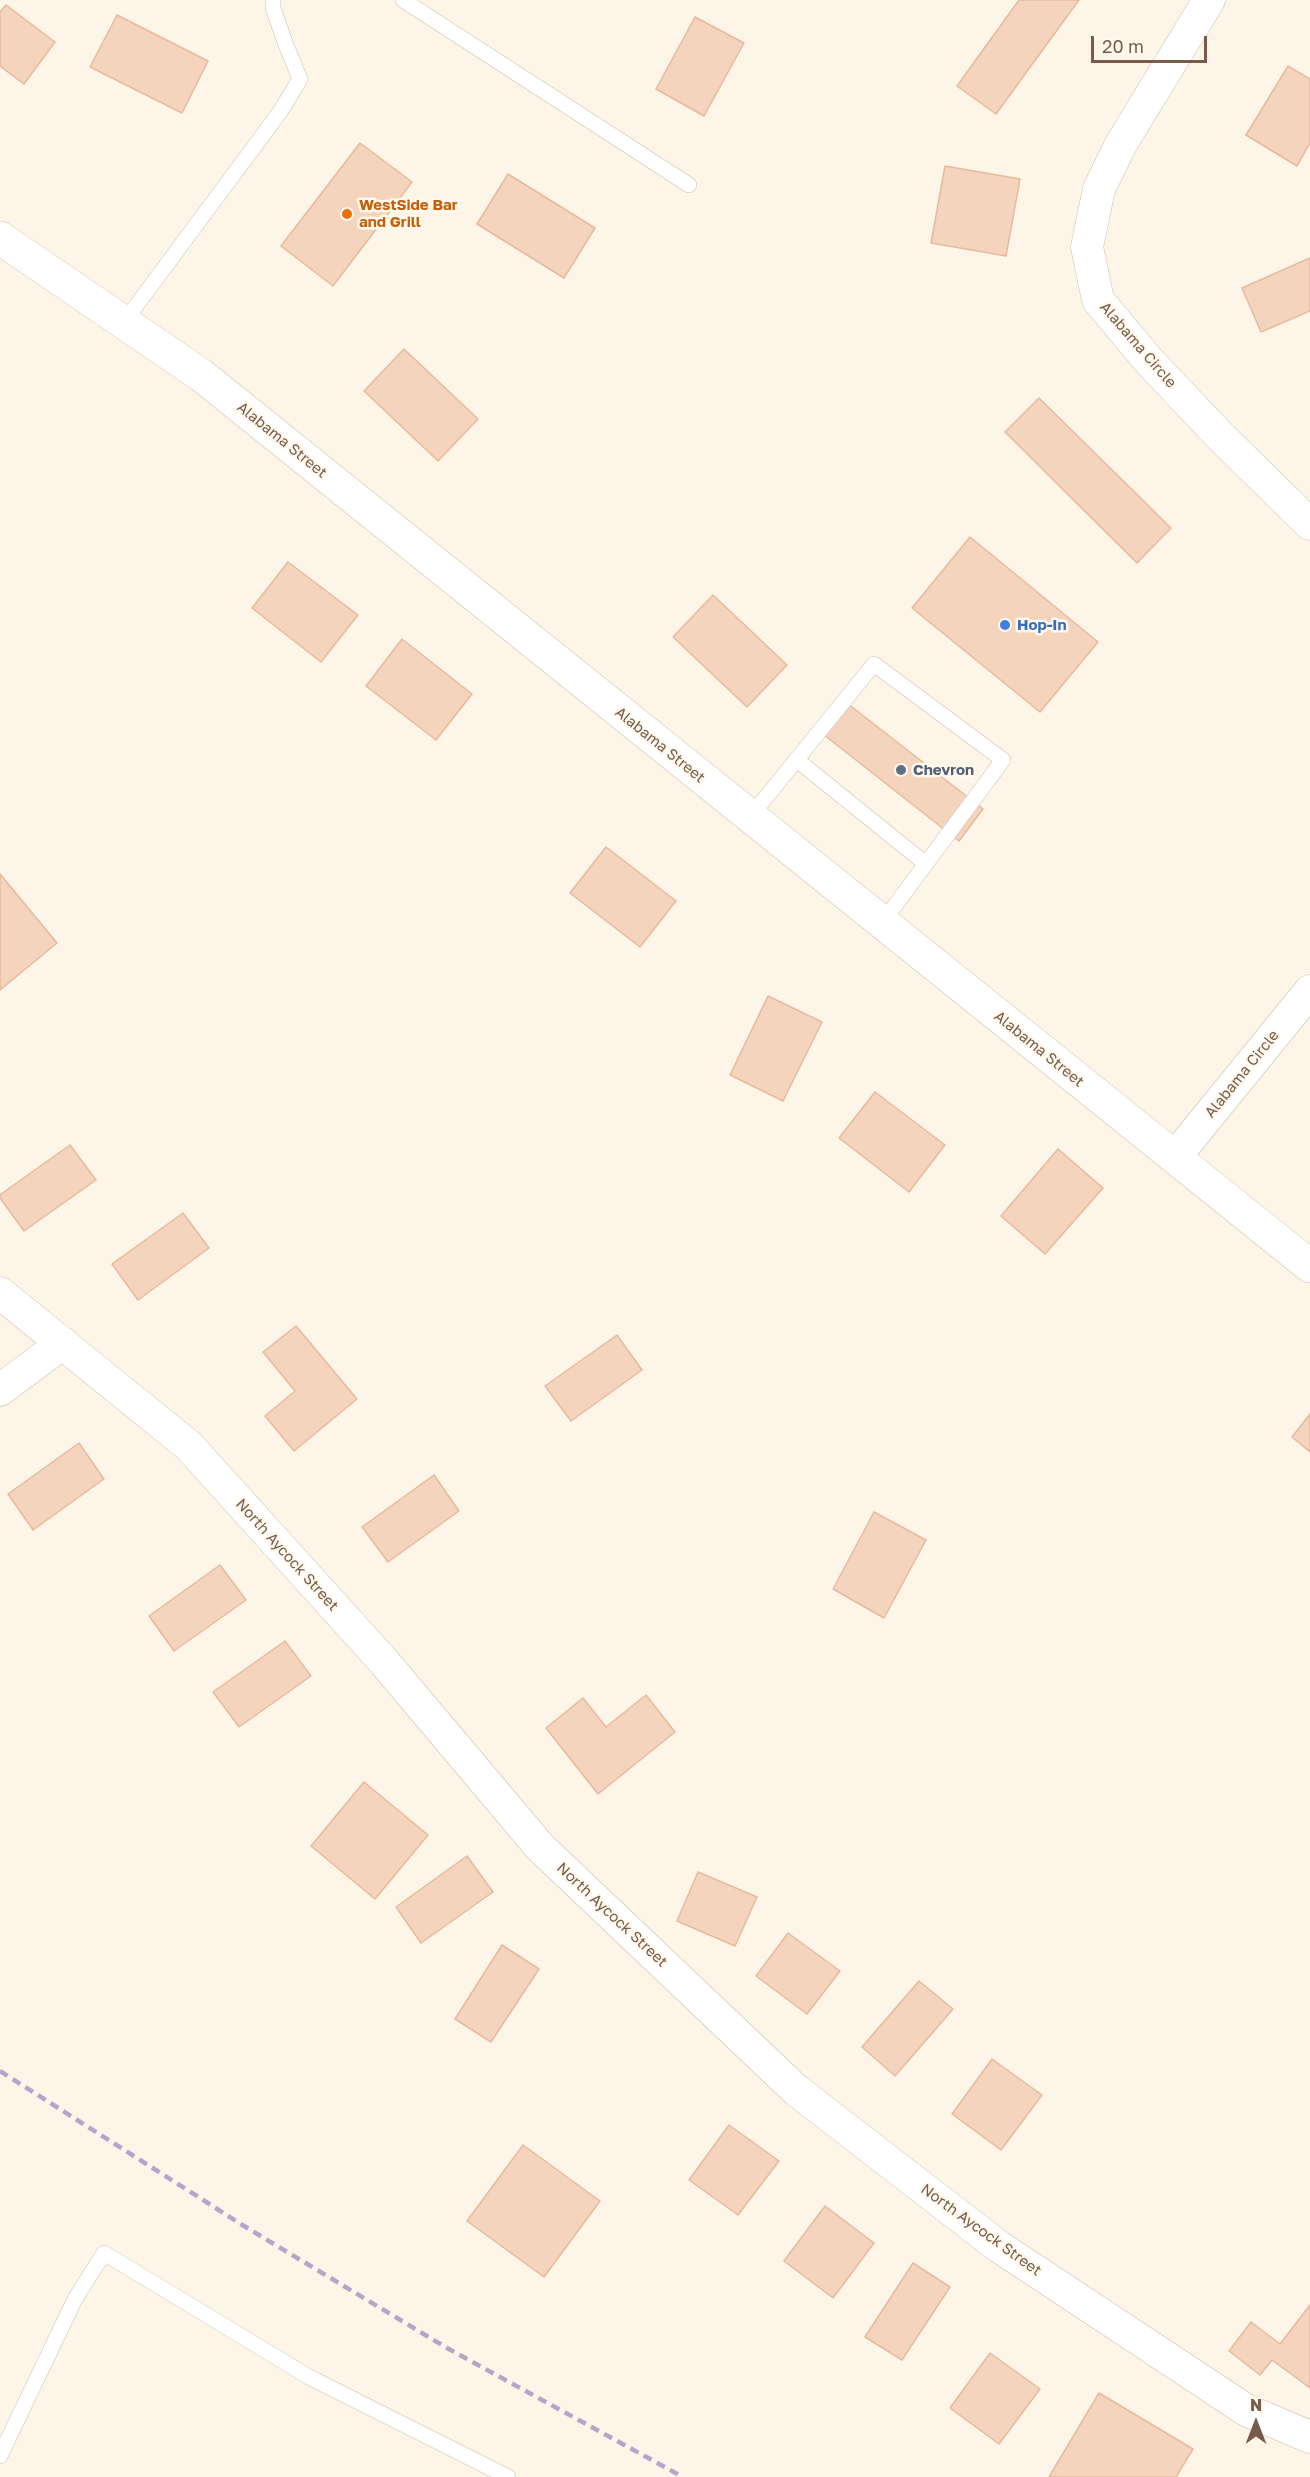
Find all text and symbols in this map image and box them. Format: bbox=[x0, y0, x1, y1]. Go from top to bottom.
scale bar bbox=[1094, 24, 1210, 62]
text: 20 m bbox=[1102, 35, 1144, 57]
place label: WestSide Bar and Grill bbox=[359, 196, 458, 231]
marker: WestSide Bar and Grill bbox=[340, 207, 354, 221]
street label: Alabama Circle bbox=[1096, 298, 1180, 392]
street label: Alabama Street bbox=[233, 398, 331, 482]
place label: Hop-In bbox=[1017, 616, 1066, 634]
marker: Hop-In bbox=[998, 618, 1012, 632]
street label: Alabama Street bbox=[611, 703, 709, 787]
place label: Chevron bbox=[913, 761, 974, 779]
marker: Chevron bbox=[894, 763, 908, 777]
street label: Alabama Street bbox=[990, 1007, 1088, 1091]
street label: Alabama Circle bbox=[1201, 1026, 1283, 1122]
street label: North Aycock Street bbox=[232, 1495, 342, 1615]
street label: North Aycock Street bbox=[553, 1859, 671, 1971]
street label: North Aycock Street bbox=[917, 2180, 1045, 2280]
north arrow bbox=[1226, 2393, 1286, 2453]
text: N bbox=[1250, 2395, 1262, 2415]

